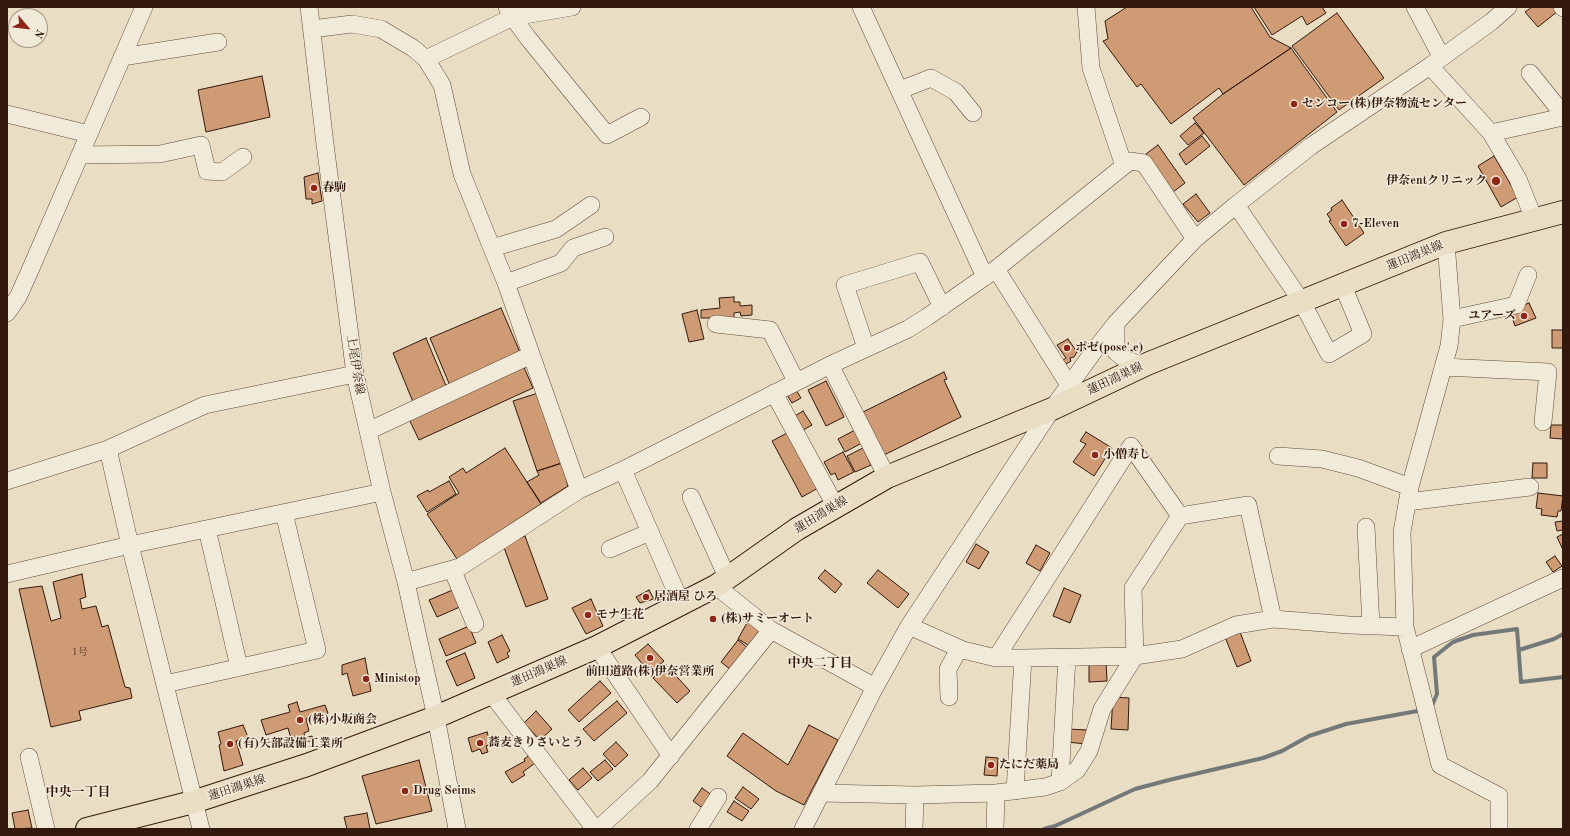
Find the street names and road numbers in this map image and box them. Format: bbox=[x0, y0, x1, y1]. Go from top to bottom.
street label: 蓮田鴻巣線 bbox=[1384, 238, 1446, 274]
street label: 上尾伊奈線 bbox=[343, 334, 367, 396]
street label: 蓮田鴻巣線 bbox=[1085, 360, 1145, 398]
street label: 蓮田鴻巣線 bbox=[792, 493, 850, 537]
street label: 蓮田鴻巣線 bbox=[509, 654, 569, 690]
street label: 蓮田鴻巣線 bbox=[206, 772, 268, 804]

